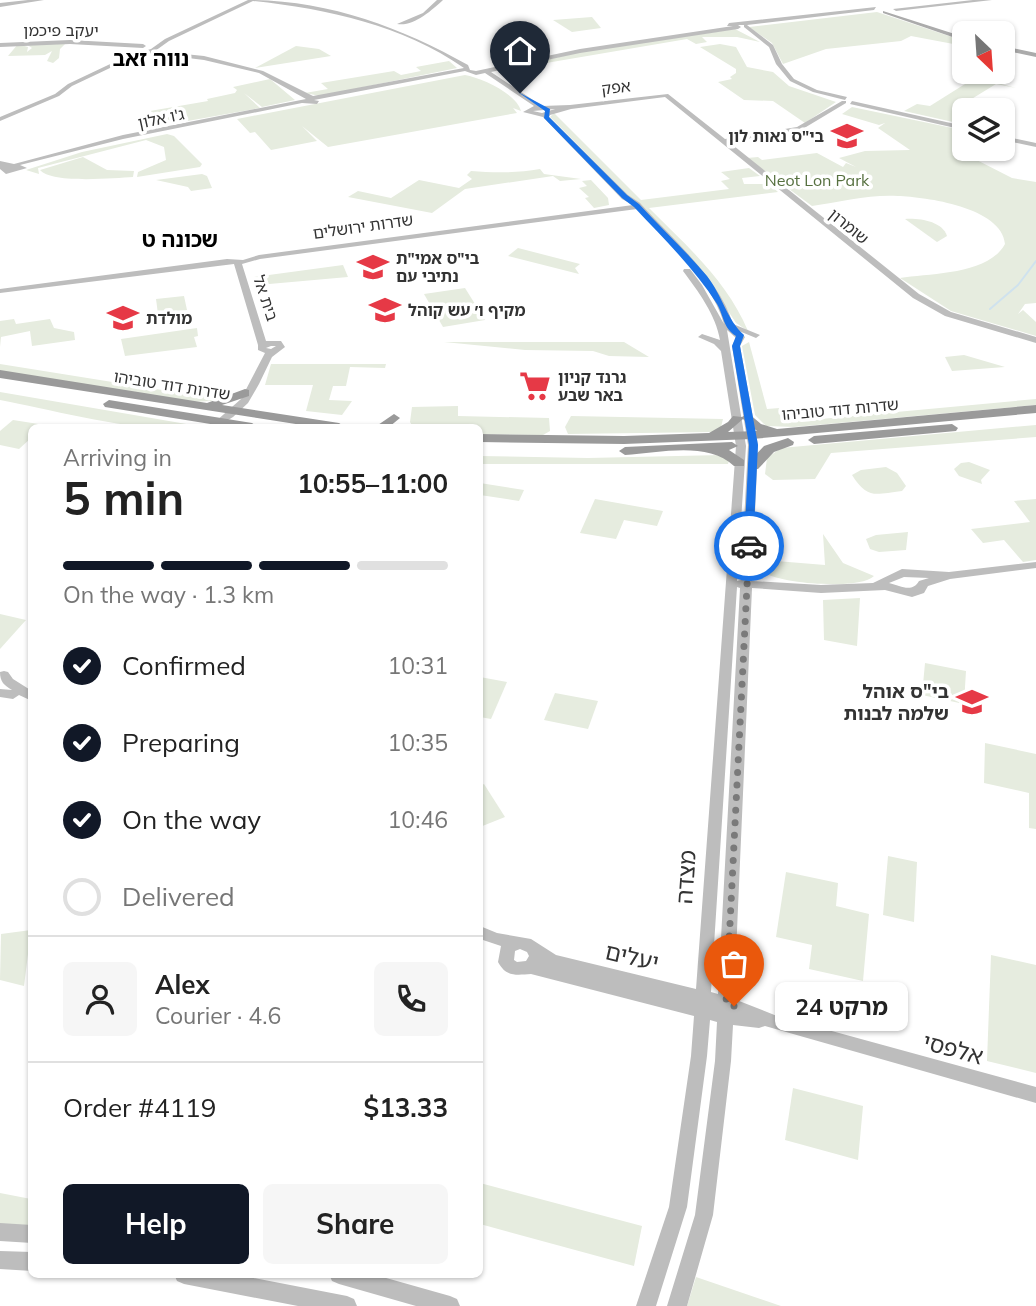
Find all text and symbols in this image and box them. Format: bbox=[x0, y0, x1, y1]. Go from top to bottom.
street label: יעקב פיכמן bbox=[23, 20, 99, 40]
pin bbox=[490, 21, 550, 93]
north arrow bbox=[952, 21, 1015, 84]
map controls bbox=[952, 21, 1015, 161]
icon: home bbox=[501, 32, 539, 70]
district label: נווה זאב bbox=[113, 45, 189, 71]
street label: אפק bbox=[600, 75, 632, 99]
button: layers bbox=[952, 98, 1015, 161]
street label: ג'ו אלון bbox=[136, 103, 186, 133]
school or university icon: בי"ס נאות לון bbox=[830, 119, 864, 153]
place label: בי"ס נאות לון bbox=[728, 126, 824, 146]
park label: Neot Lon Park bbox=[765, 170, 870, 190]
street label: שומרון bbox=[825, 204, 873, 248]
street label: שדרות ירושלים bbox=[312, 209, 414, 243]
district label: שכונה ט bbox=[142, 226, 218, 252]
place label: בי"ס אמי"ת נתיבי עם bbox=[396, 248, 480, 286]
school or university icon: בי"ס אמי"ת נתיבי עם bbox=[356, 250, 390, 284]
street label: בית אל bbox=[249, 273, 283, 323]
school or university icon: מקיף ו׳ עש קוהל bbox=[368, 293, 402, 327]
place label: מקיף ו׳ עש קוהל bbox=[408, 300, 526, 320]
school or university icon: מולדת bbox=[106, 301, 140, 335]
place label: מולדת bbox=[146, 308, 192, 328]
street label: שדרות דוד טוביהו bbox=[112, 366, 232, 404]
place label: גרנד קניון באר שבע bbox=[558, 367, 627, 405]
supermarket icon: גרנד קניון באר שבע bbox=[518, 369, 552, 403]
street label: שדרות דוד טוביהו bbox=[781, 394, 899, 424]
text: Arriving in bbox=[63, 443, 172, 472]
text: 10:55–11:00 bbox=[297, 467, 448, 500]
text: 5 min bbox=[63, 469, 184, 527]
courier bbox=[714, 511, 784, 581]
icon: car bbox=[730, 527, 768, 565]
text: On the way · 1.3 km bbox=[63, 580, 274, 609]
icon: check bbox=[63, 647, 101, 685]
text: Confirmed bbox=[122, 649, 246, 682]
text: 10:31 bbox=[388, 651, 448, 680]
place label: בי"ס אוהל שלמה לבנות bbox=[844, 679, 949, 725]
school or university icon: בי"ס אוהל שלמה לבנות bbox=[955, 685, 989, 719]
icon: check bbox=[63, 724, 101, 762]
text: Preparing bbox=[122, 726, 240, 759]
text: 10:35 bbox=[388, 728, 448, 757]
icon: check bbox=[63, 801, 101, 839]
text: On the way bbox=[122, 803, 261, 836]
text: 10:46 bbox=[388, 805, 448, 834]
street label: מצדה bbox=[669, 849, 702, 905]
text: Delivered bbox=[122, 880, 235, 913]
pin bbox=[704, 934, 764, 1006]
street label: יעלים bbox=[602, 936, 662, 977]
icon: bag bbox=[715, 945, 753, 983]
button: person bbox=[63, 962, 137, 1036]
button: phone bbox=[374, 962, 448, 1036]
text: Alex bbox=[155, 968, 210, 1001]
callout: מרקט 24 bbox=[776, 982, 909, 1030]
text: מרקט 24 bbox=[795, 992, 888, 1021]
text: Courier · 4.6 bbox=[155, 1001, 281, 1030]
street label: אלפסי bbox=[920, 1027, 986, 1070]
text: Order #4119 bbox=[63, 1091, 216, 1124]
text: $13.33 bbox=[364, 1091, 448, 1124]
button: Help bbox=[63, 1184, 249, 1264]
button: Share bbox=[263, 1184, 448, 1264]

